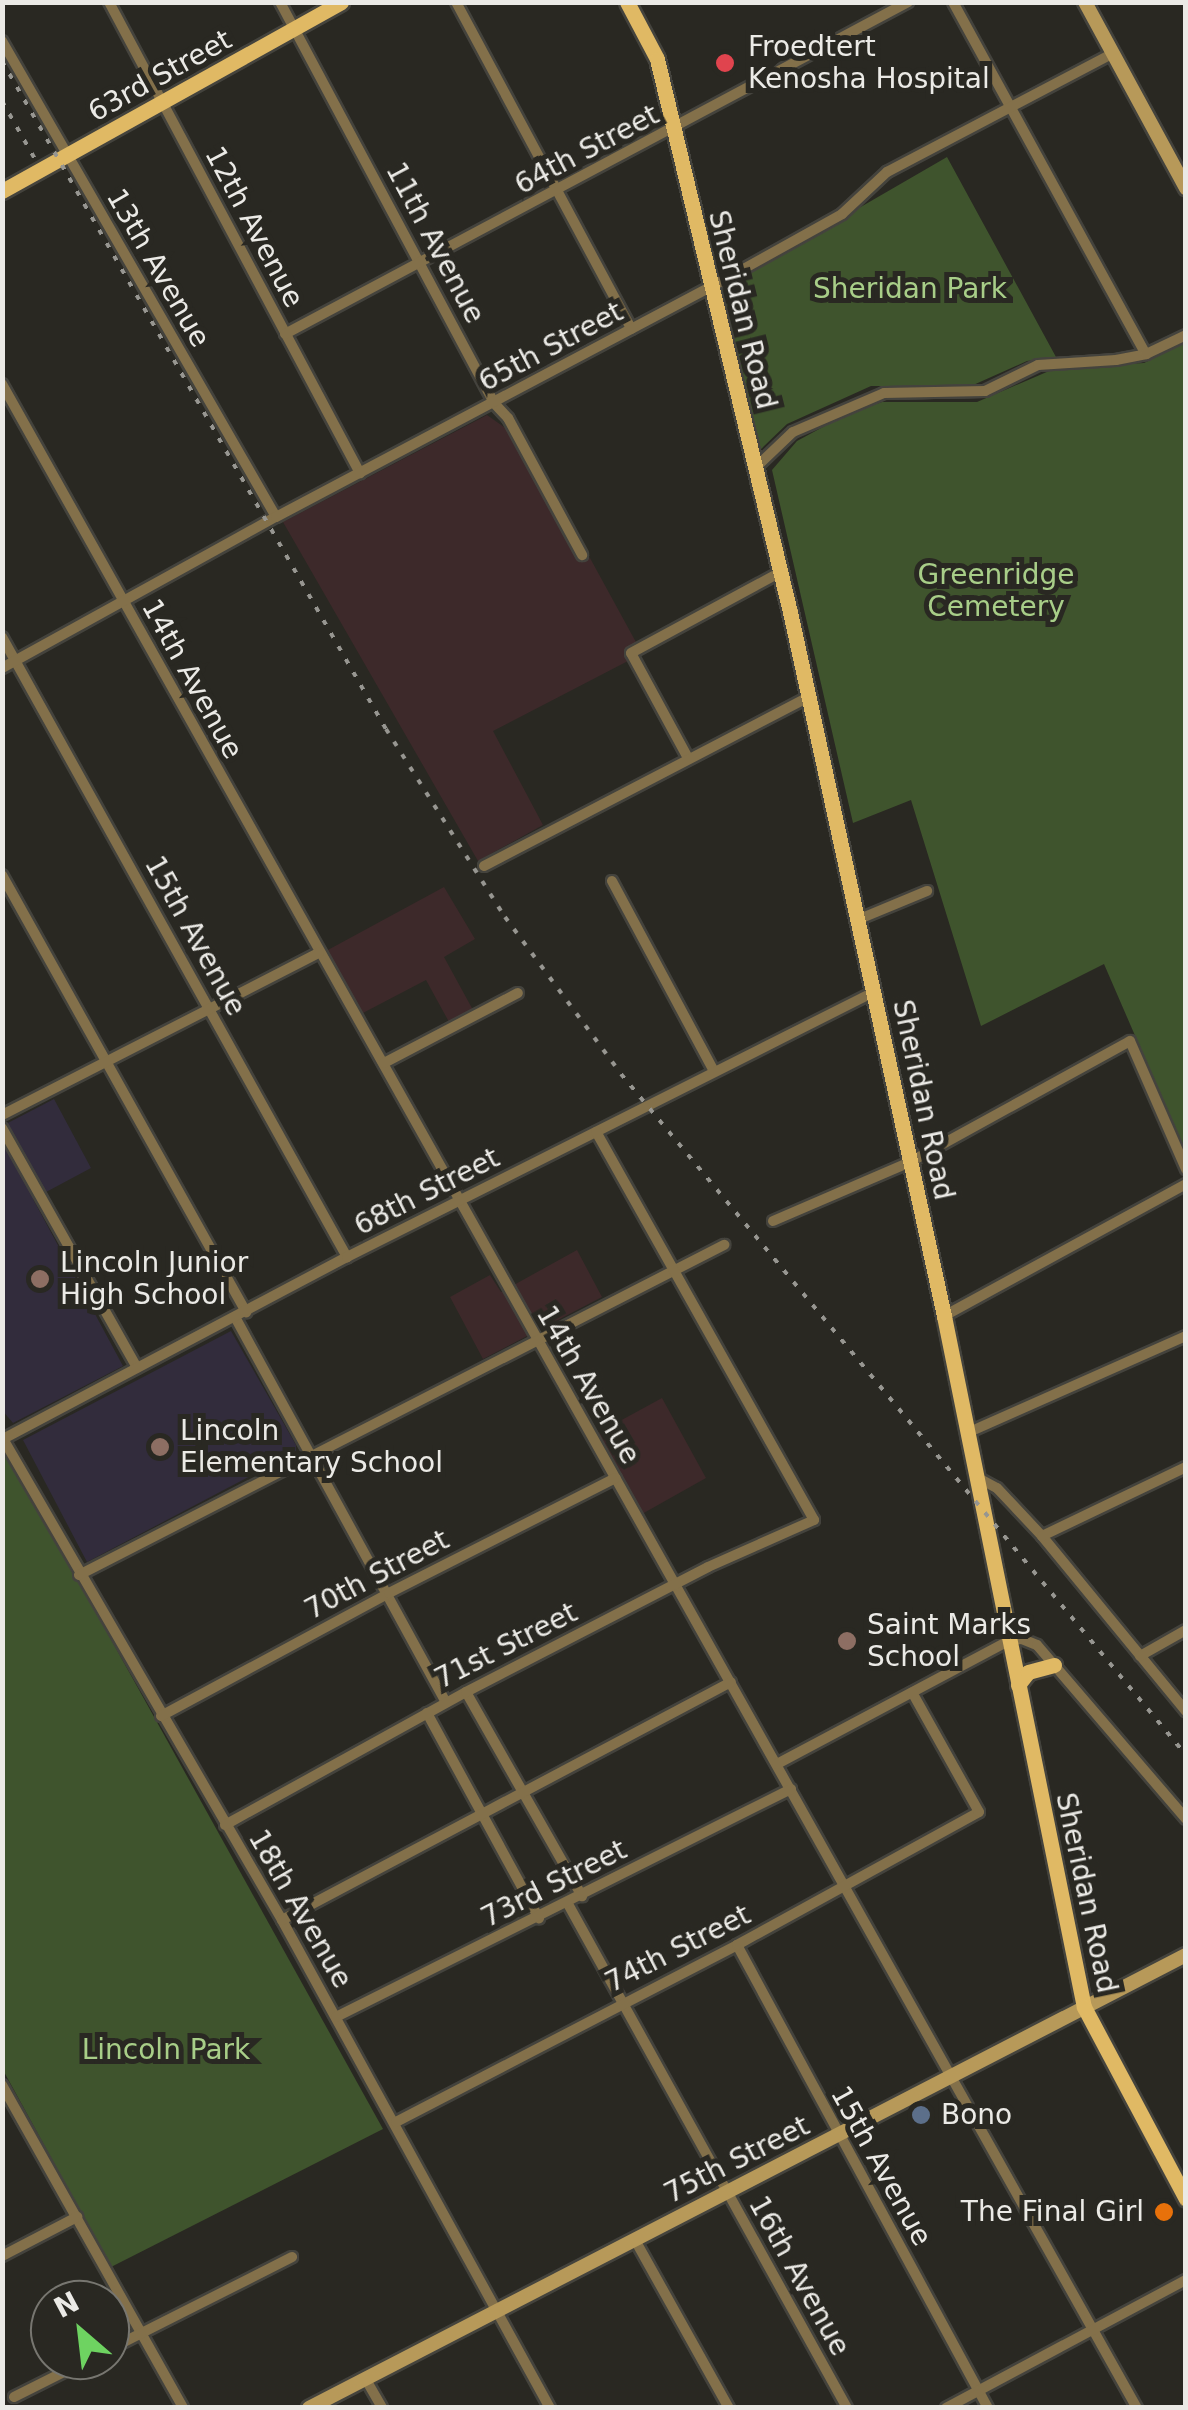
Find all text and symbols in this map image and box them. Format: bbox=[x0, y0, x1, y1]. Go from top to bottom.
street label: 63rd Street bbox=[83, 23, 237, 129]
place label: Froedtert Kenosha Hospital bbox=[748, 30, 990, 96]
marker: Froedtert Kenosha Hospital bbox=[712, 50, 738, 76]
street label: 64th Street bbox=[509, 98, 665, 202]
street label: 12th Avenue bbox=[198, 141, 310, 313]
street label: 11th Avenue bbox=[379, 157, 491, 329]
street label: 13th Avenue bbox=[99, 183, 217, 353]
street label: Sheridan Road bbox=[701, 207, 783, 413]
park label: Sheridan Park bbox=[813, 272, 1007, 306]
street label: 65th Street bbox=[473, 295, 629, 399]
park label: Greenridge Cemetery bbox=[918, 558, 1074, 624]
street label: 14th Avenue bbox=[134, 593, 250, 765]
street label: 15th Avenue bbox=[137, 850, 253, 1022]
street label: Sheridan Road bbox=[885, 997, 961, 1203]
street label: 68th Street bbox=[349, 1141, 505, 1243]
place label: Lincoln Junior High School bbox=[60, 1246, 248, 1312]
marker: Lincoln Junior High School bbox=[29, 1268, 51, 1290]
street label: 14th Avenue bbox=[529, 1300, 647, 1470]
place label: Lincoln Elementary School bbox=[180, 1414, 443, 1480]
marker: Lincoln Elementary School bbox=[149, 1436, 171, 1458]
street label: 70th Street bbox=[299, 1523, 455, 1627]
street label: 71st Street bbox=[429, 1596, 583, 1696]
place label: Saint Marks School bbox=[867, 1608, 1031, 1674]
marker: Saint Marks School bbox=[836, 1630, 858, 1652]
street label: Sheridan Road bbox=[1048, 1790, 1124, 1996]
street label: 18th Avenue bbox=[241, 1824, 359, 1994]
street label: 73rd Street bbox=[476, 1833, 632, 1935]
street label: 74th Street bbox=[600, 1898, 756, 2000]
park label: Lincoln Park bbox=[82, 2033, 250, 2067]
street label: 15th Avenue bbox=[823, 2080, 939, 2252]
place label: Bono bbox=[941, 2098, 1012, 2132]
marker: Bono bbox=[910, 2104, 932, 2126]
street label: 75th Street bbox=[659, 2109, 815, 2211]
street label: 16th Avenue bbox=[741, 2190, 857, 2362]
place label: The Final Girl bbox=[961, 2195, 1144, 2229]
marker: The Final Girl bbox=[1153, 2201, 1175, 2223]
north arrow bbox=[30, 2280, 130, 2380]
text: N bbox=[49, 2285, 85, 2325]

